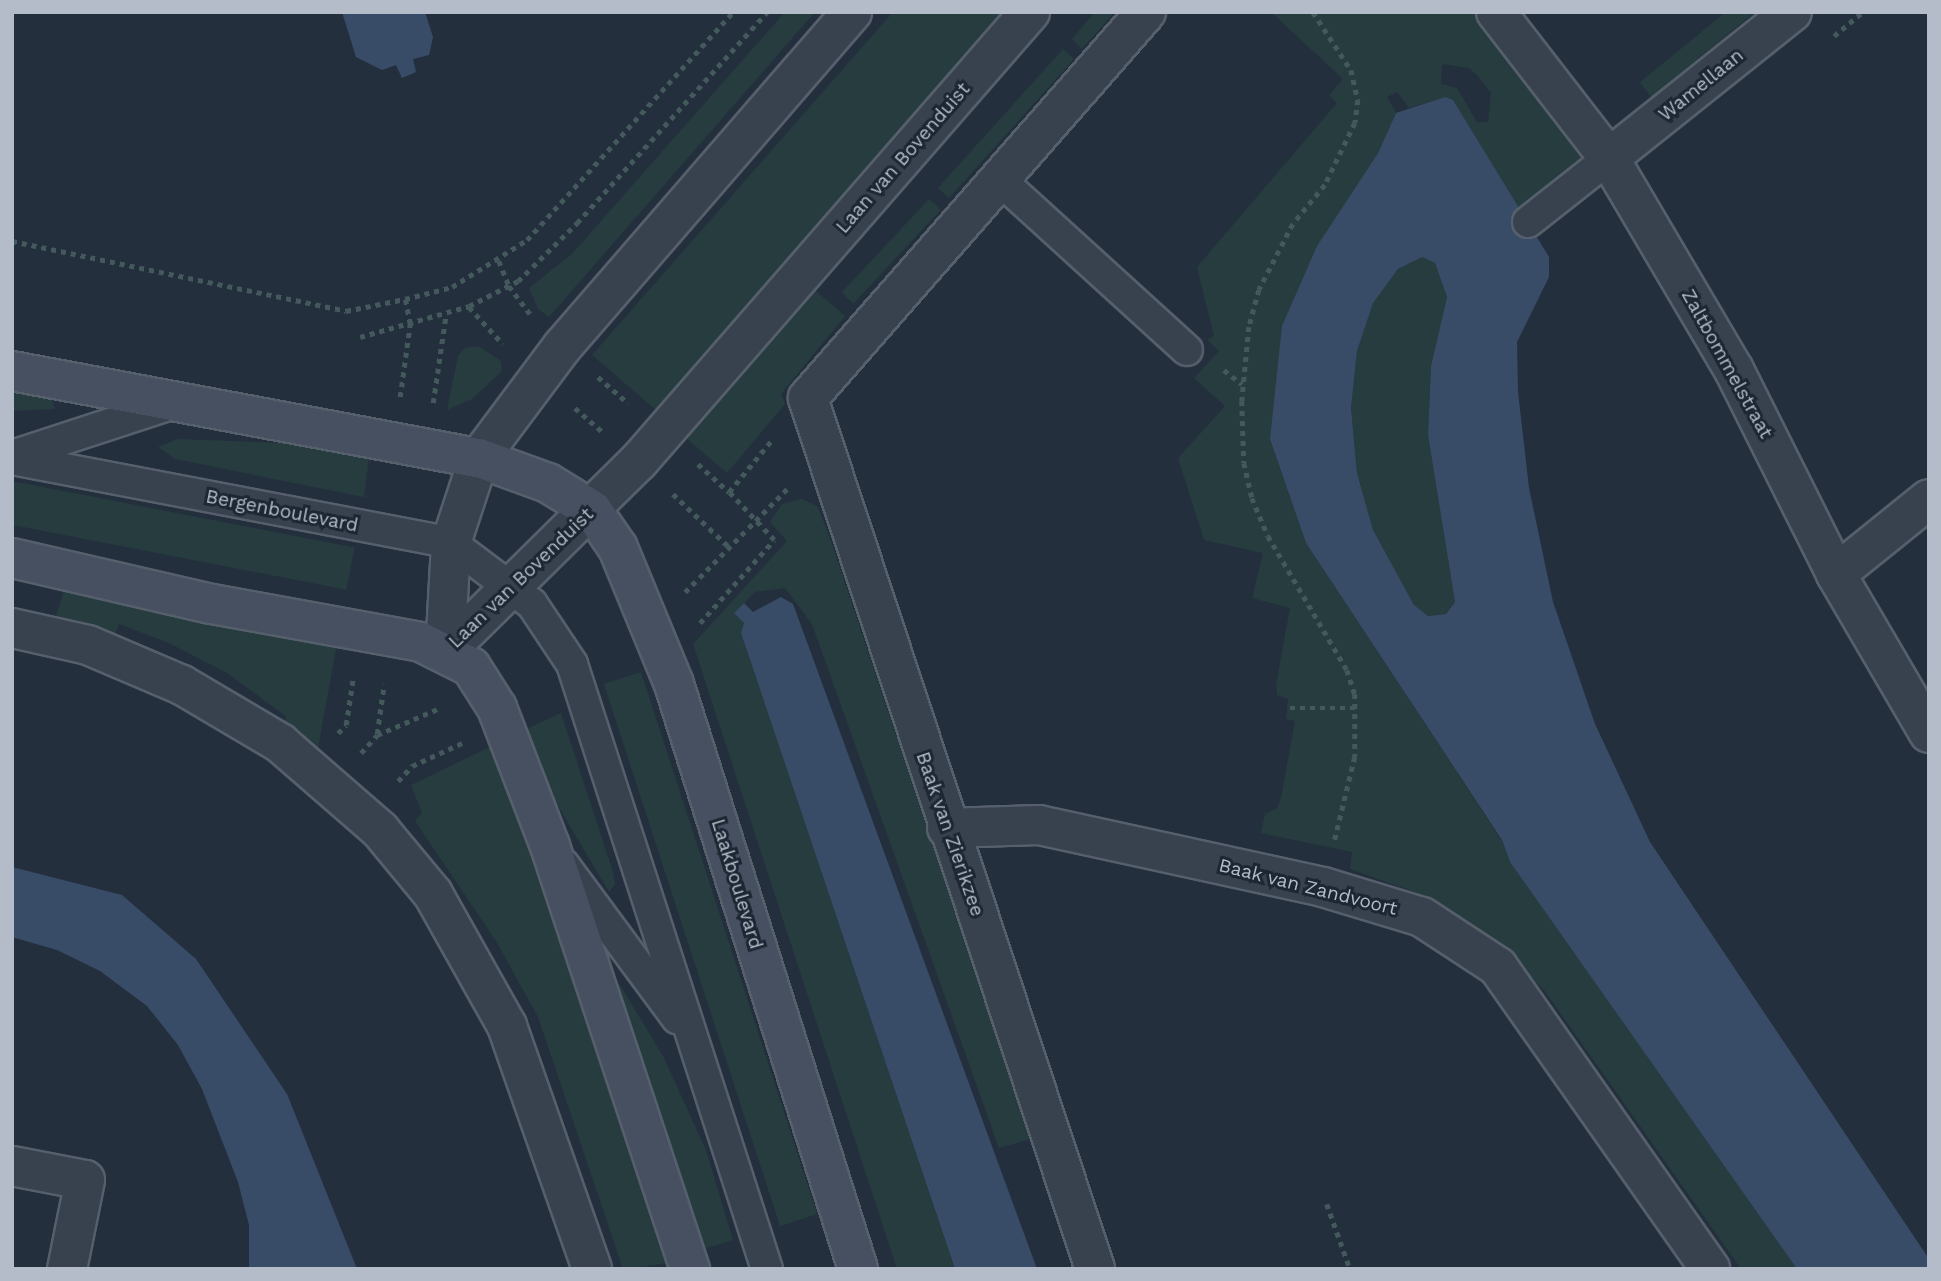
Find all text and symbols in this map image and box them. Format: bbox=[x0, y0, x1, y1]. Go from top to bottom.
street label: Wamellaan bbox=[1654, 44, 1748, 126]
street label: Laan van Bovenduist bbox=[831, 78, 975, 238]
street label: Zaltbommelstraat bbox=[1677, 285, 1777, 443]
street label: Bergenboulevard bbox=[204, 485, 360, 537]
street label: Laan van Bovenduist bbox=[444, 503, 598, 653]
street label: Baak van Zierikzee bbox=[911, 748, 989, 920]
street label: Laakboulevard bbox=[706, 816, 768, 952]
street label: Baak van Zandvoort bbox=[1216, 854, 1400, 920]

